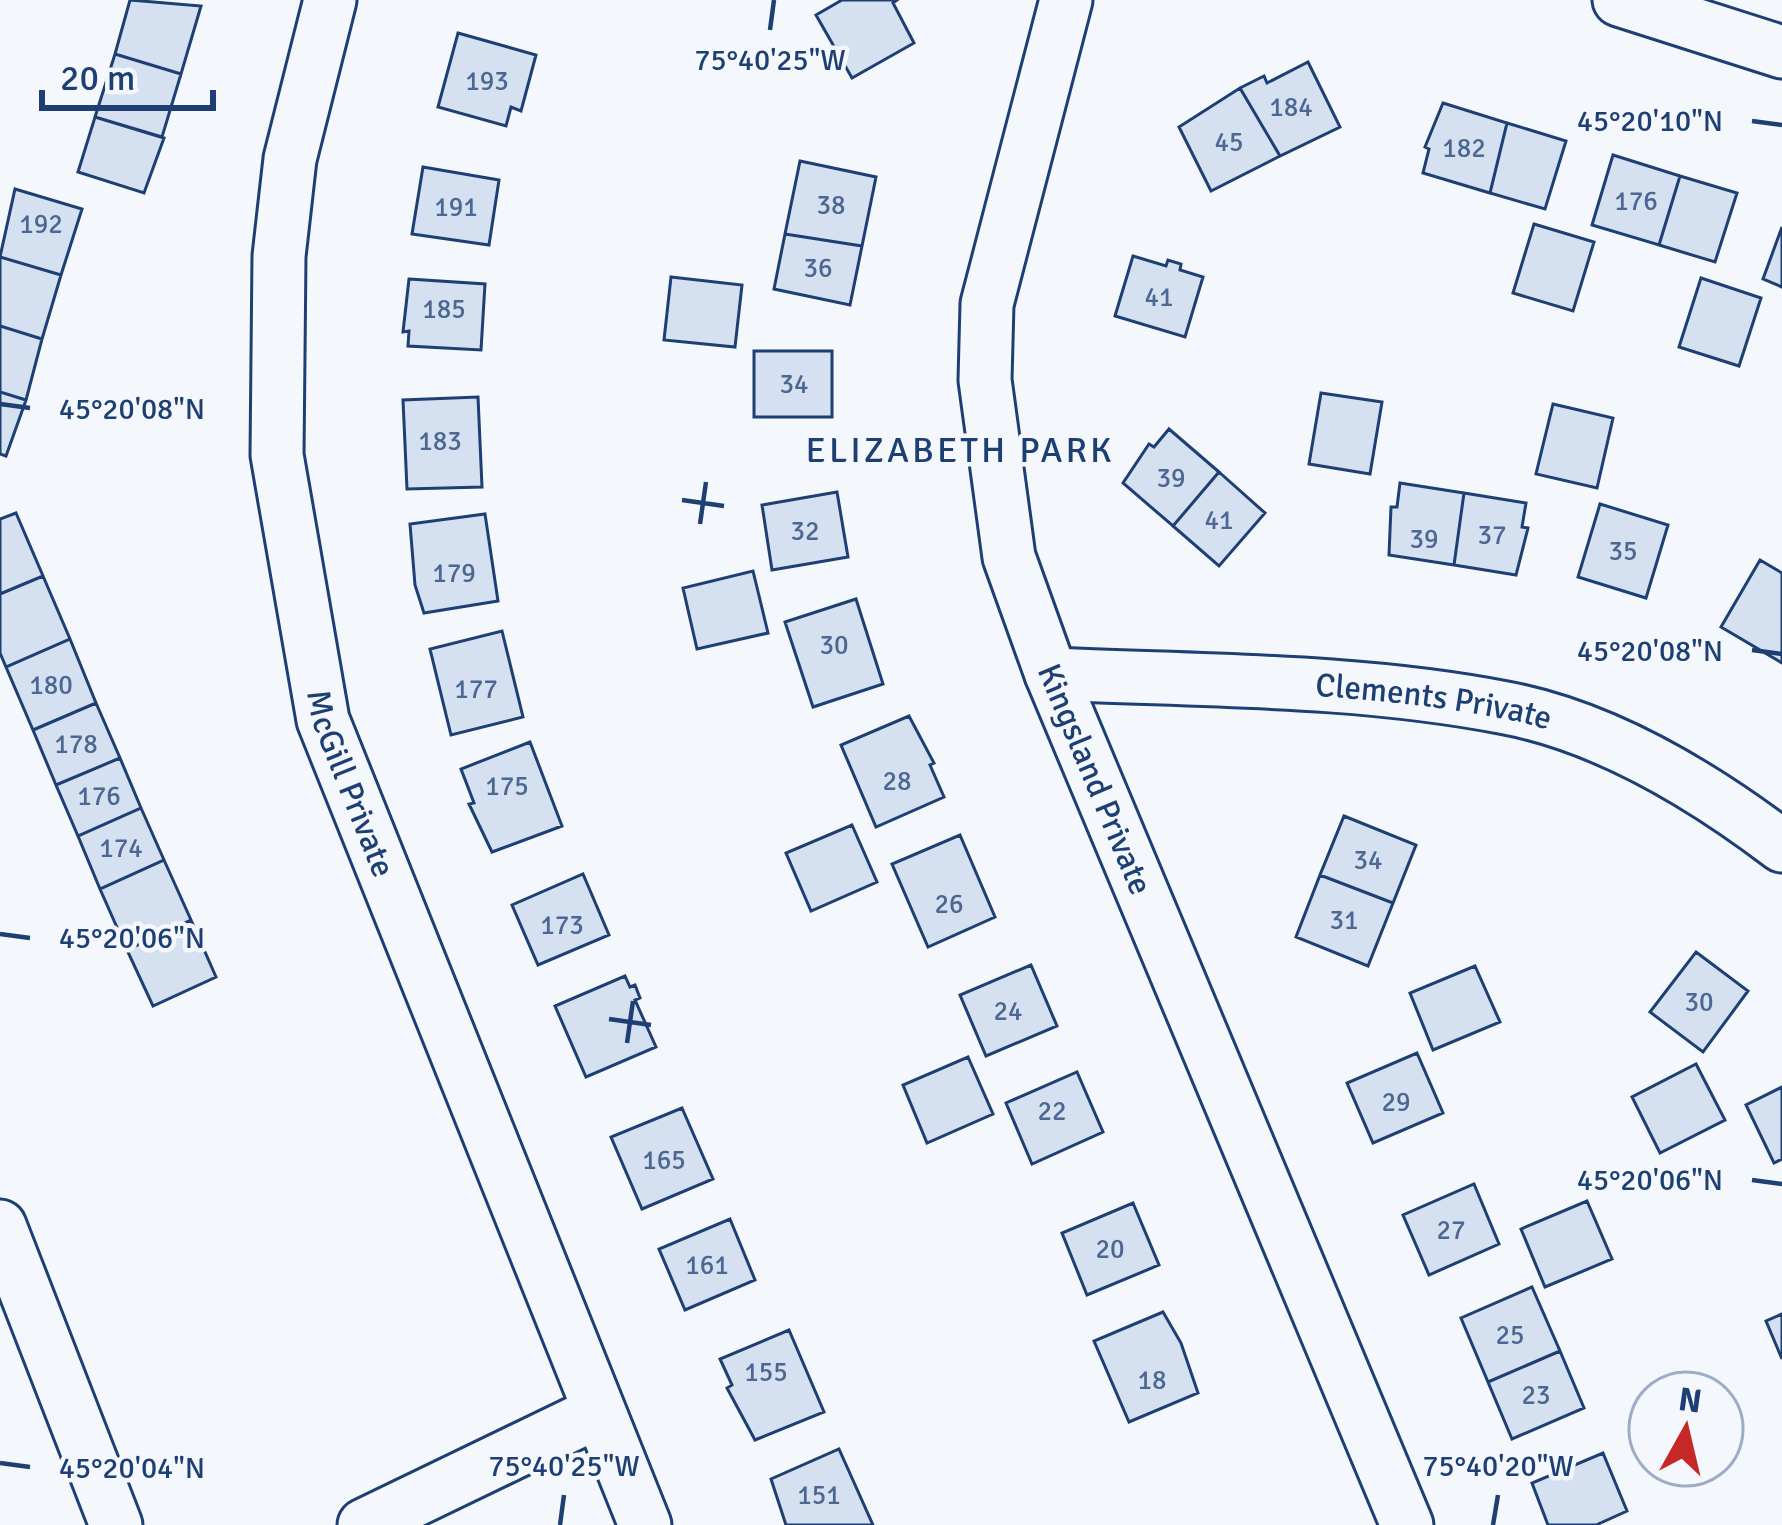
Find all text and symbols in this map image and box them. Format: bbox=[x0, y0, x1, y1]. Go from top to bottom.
scale bar bbox=[42, 36, 213, 110]
text: 75°40'25"W bbox=[694, 42, 846, 79]
text: 20 m bbox=[60, 56, 136, 101]
house number: 193 bbox=[465, 65, 509, 98]
house number: 184 bbox=[1269, 91, 1313, 124]
text: 45°20'10"N bbox=[1577, 103, 1723, 140]
house number: 45 bbox=[1214, 126, 1244, 159]
house number: 182 bbox=[1442, 132, 1486, 165]
house number: 176 bbox=[1614, 185, 1658, 218]
house number: 38 bbox=[816, 189, 846, 222]
house number: 191 bbox=[434, 191, 478, 224]
house number: 192 bbox=[19, 208, 63, 241]
house number: 36 bbox=[803, 252, 833, 285]
house number: 41 bbox=[1144, 281, 1174, 314]
house number: 185 bbox=[422, 293, 466, 326]
house number: 34 bbox=[779, 368, 809, 401]
text: 45°20'08"N bbox=[59, 391, 205, 428]
house number: 183 bbox=[418, 425, 462, 458]
district label: ELIZABETH PARK bbox=[806, 428, 1115, 473]
house number: 39 bbox=[1156, 462, 1186, 495]
house number: 41 bbox=[1204, 504, 1234, 537]
house number: 32 bbox=[790, 515, 820, 548]
house number: 37 bbox=[1477, 519, 1507, 552]
house number: 39 bbox=[1409, 523, 1439, 556]
house number: 35 bbox=[1608, 535, 1638, 568]
house number: 179 bbox=[432, 557, 476, 590]
house number: 30 bbox=[819, 629, 849, 662]
text: 45°20'08"N bbox=[1577, 633, 1723, 670]
street label: Kingsland Private bbox=[1029, 658, 1161, 901]
street label: Clements Private bbox=[1314, 664, 1557, 739]
house number: 180 bbox=[29, 669, 73, 702]
house number: 177 bbox=[454, 673, 498, 706]
street label: McGill Private bbox=[298, 687, 404, 883]
house number: 178 bbox=[54, 728, 98, 761]
house number: 28 bbox=[882, 765, 912, 798]
house number: 175 bbox=[485, 770, 529, 803]
house number: 176 bbox=[77, 780, 121, 813]
house number: 174 bbox=[99, 832, 143, 865]
house number: 34 bbox=[1353, 844, 1383, 877]
house number: 26 bbox=[934, 888, 964, 921]
house number: 31 bbox=[1329, 904, 1359, 937]
house number: 173 bbox=[540, 909, 584, 942]
text: 45°20'06"N bbox=[59, 920, 205, 957]
house number: 30 bbox=[1684, 986, 1714, 1019]
house number: 24 bbox=[993, 995, 1023, 1028]
house number: 29 bbox=[1381, 1086, 1411, 1119]
house number: 22 bbox=[1037, 1095, 1067, 1128]
house number: 165 bbox=[642, 1144, 686, 1177]
text: 45°20'06"N bbox=[1577, 1162, 1723, 1199]
house number: 27 bbox=[1436, 1214, 1466, 1247]
house number: 20 bbox=[1095, 1233, 1125, 1266]
house number: 161 bbox=[685, 1249, 729, 1282]
house number: 25 bbox=[1495, 1319, 1525, 1352]
house number: 155 bbox=[744, 1356, 788, 1389]
house number: 18 bbox=[1137, 1364, 1167, 1397]
north arrow bbox=[1626, 1369, 1746, 1489]
house number: 23 bbox=[1521, 1379, 1551, 1412]
text: N bbox=[1676, 1379, 1704, 1423]
text: 75°40'25"W bbox=[488, 1448, 640, 1485]
text: 75°40'20"W bbox=[1422, 1448, 1574, 1485]
text: 45°20'04"N bbox=[59, 1450, 205, 1487]
house number: 151 bbox=[797, 1479, 841, 1512]

